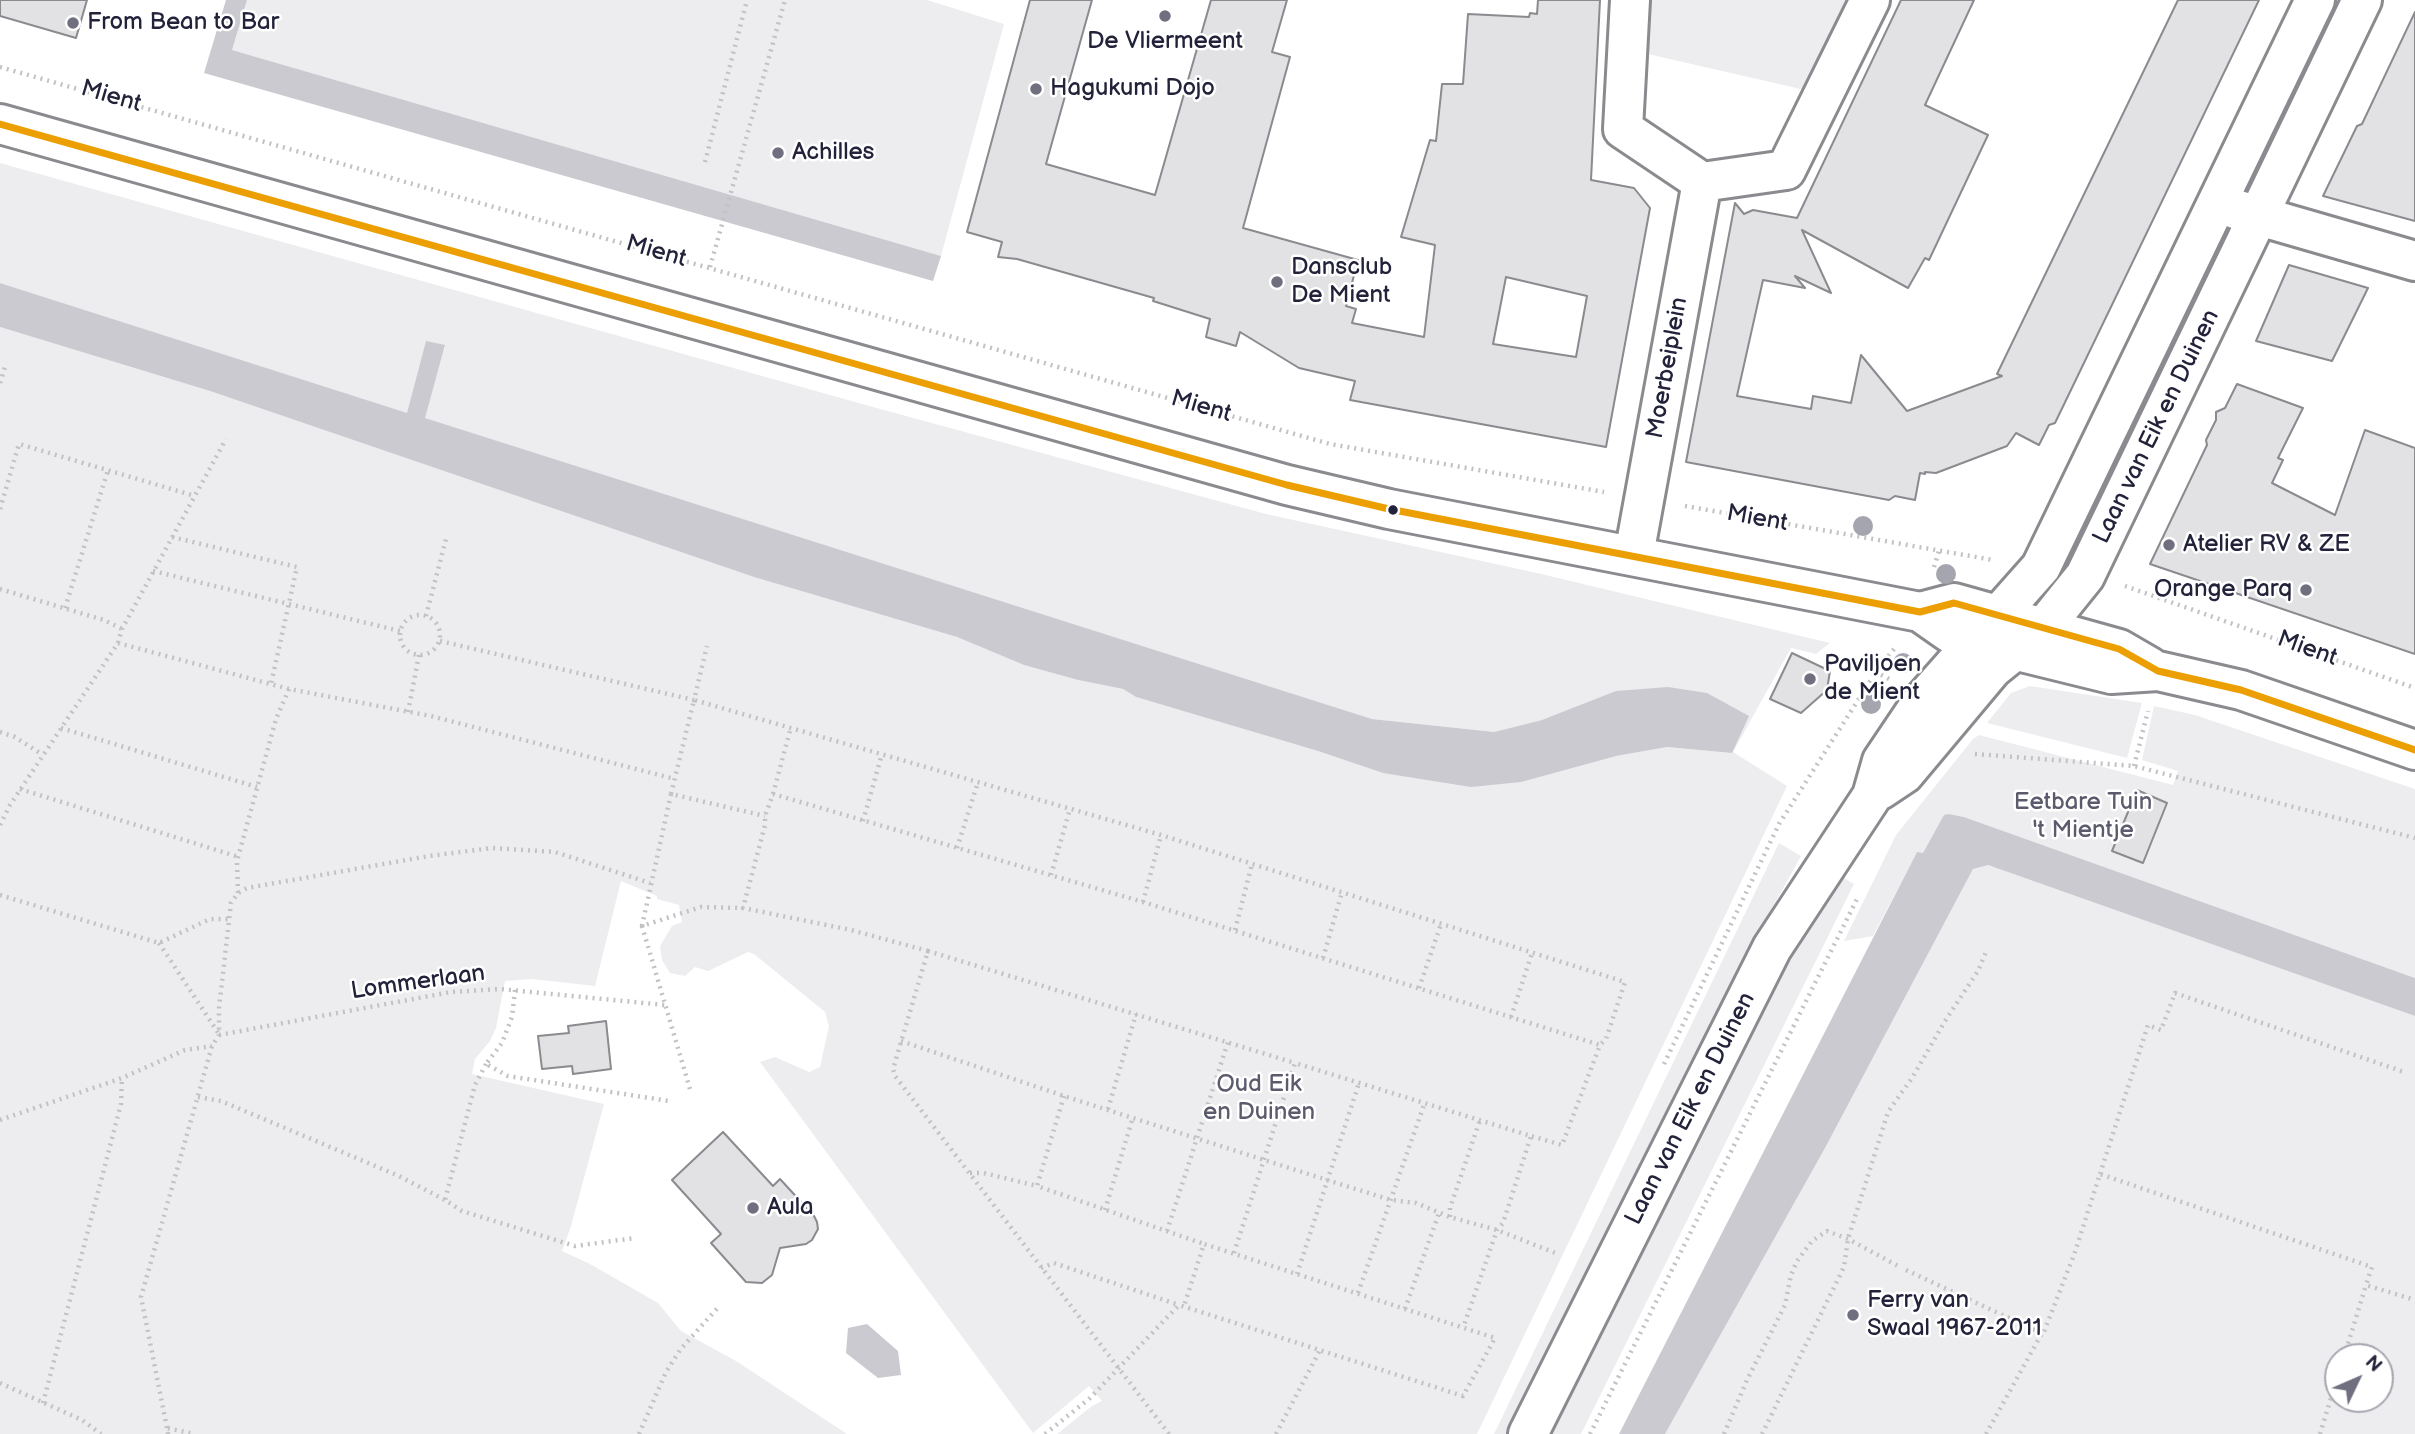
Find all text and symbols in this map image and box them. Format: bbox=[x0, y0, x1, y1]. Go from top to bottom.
marker: De Vliermeent bbox=[1157, 8, 1173, 24]
place label: From Bean to Bar bbox=[87, 9, 279, 37]
marker: From Bean to Bar bbox=[65, 15, 81, 31]
place label: De Vliermeent bbox=[1087, 28, 1243, 56]
street label: Mient bbox=[77, 75, 145, 119]
place label: Hagukumi Dojo bbox=[1050, 75, 1215, 103]
marker: Hagukumi Dojo bbox=[1028, 81, 1044, 97]
place label: Achilles bbox=[792, 139, 874, 167]
marker: Achilles bbox=[770, 145, 786, 161]
street label: Mient bbox=[622, 230, 690, 274]
place label: Dansclub De Mient bbox=[1291, 254, 1392, 310]
marker: Dansclub De Mient bbox=[1269, 274, 1285, 290]
street label: Moerbeiplein bbox=[1641, 295, 1695, 441]
street label: Laan van Eik en Duinen bbox=[2088, 305, 2226, 549]
street label: Mient bbox=[1167, 385, 1235, 429]
street label: Mient bbox=[1724, 499, 1790, 539]
unlabelled marker bbox=[1386, 503, 1400, 517]
place label: Atelier RV & ZE bbox=[2183, 531, 2350, 559]
marker: Atelier RV & ZE bbox=[2161, 537, 2177, 553]
place label: Orange Parq bbox=[2154, 576, 2292, 604]
marker: Orange Parq bbox=[2298, 582, 2314, 598]
street label: Mient bbox=[2273, 625, 2341, 673]
place label: Paviljoen de Mient bbox=[1824, 651, 1921, 707]
marker: Paviljoen de Mient bbox=[1802, 671, 1818, 687]
park label: Eetbare Tuin 't Mientje bbox=[2014, 789, 2152, 845]
street label: Lommerlaan bbox=[349, 959, 487, 1007]
street label: Laan van Eik en Duinen bbox=[1620, 988, 1762, 1230]
park label: Oud Eik en Duinen bbox=[1203, 1071, 1315, 1127]
place label: Aula bbox=[767, 1194, 814, 1222]
marker: Aula bbox=[745, 1200, 761, 1216]
place label: Ferry van Swaal 1967-2011 bbox=[1867, 1287, 2042, 1343]
marker: Ferry van Swaal 1967-2011 bbox=[1845, 1307, 1861, 1323]
north arrow bbox=[2324, 1343, 2394, 1413]
text: N bbox=[2360, 1351, 2386, 1378]

